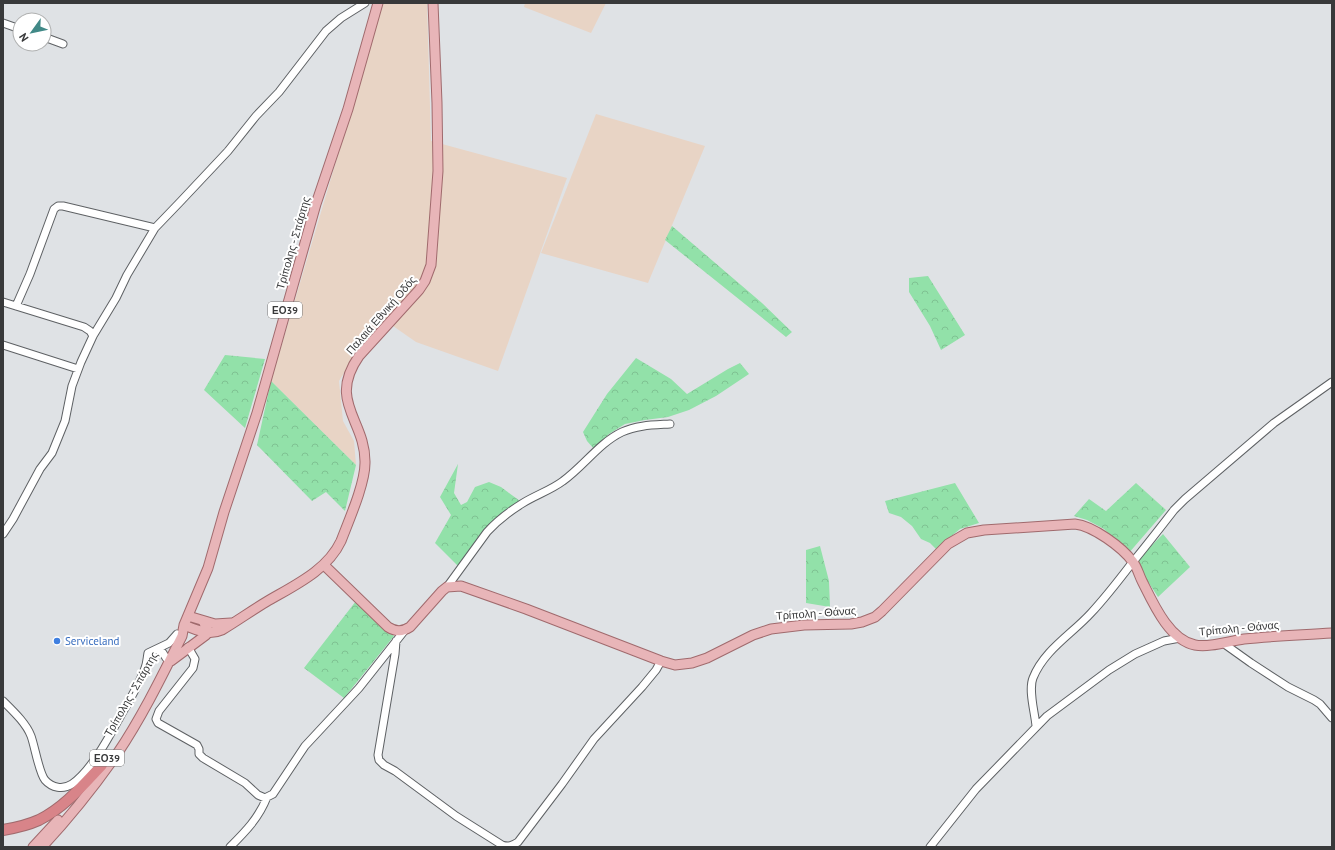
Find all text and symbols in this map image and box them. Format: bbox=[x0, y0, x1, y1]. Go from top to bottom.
north arrow bbox=[12, 12, 52, 52]
text: N bbox=[16, 31, 31, 44]
street label: Τρίπολης - Σπάρτης bbox=[273, 195, 313, 291]
street label: Παλαιά Εθνική Οδός bbox=[343, 273, 419, 357]
road number: ΕΟ39 bbox=[268, 302, 302, 318]
street label: Τρίπολη - Θάνας bbox=[775, 603, 857, 623]
street label: Τρίπολη - Θάνας bbox=[1198, 618, 1280, 638]
place label: Serviceland bbox=[65, 634, 119, 648]
marker: Serviceland bbox=[52, 636, 62, 646]
street label: Τρίπολης - Σπάρτης bbox=[101, 649, 161, 739]
road number: ΕΟ39 bbox=[90, 750, 124, 766]

